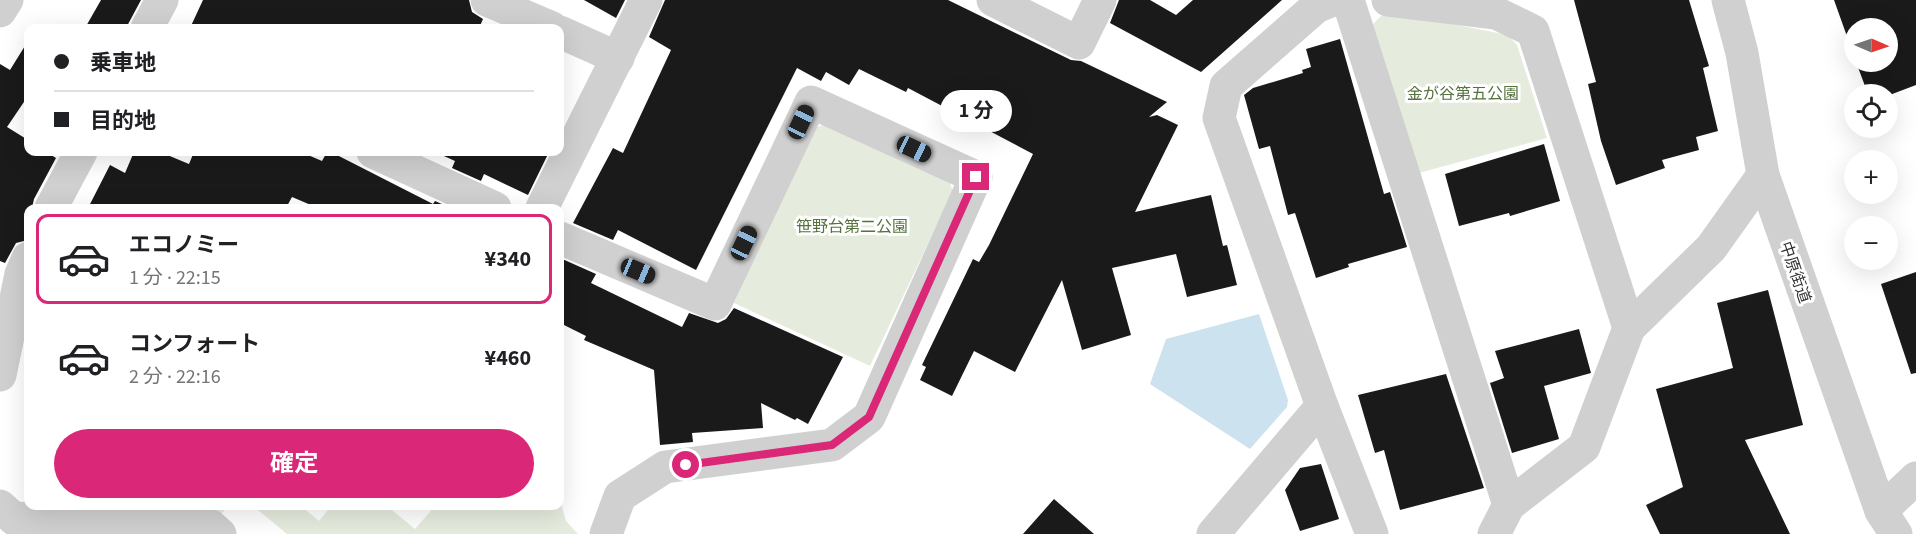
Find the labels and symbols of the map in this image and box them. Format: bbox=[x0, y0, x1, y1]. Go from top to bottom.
north arrow bbox=[1844, 18, 1898, 72]
park label: 金が谷第五公園 bbox=[1407, 83, 1519, 105]
callout: 1 分 bbox=[940, 90, 1012, 132]
car bbox=[785, 102, 817, 142]
car bbox=[894, 133, 934, 165]
route end bbox=[962, 163, 989, 190]
park label: 笹野台第二公園 bbox=[796, 216, 908, 238]
car bbox=[728, 223, 760, 263]
street label: 中原街道 bbox=[1774, 238, 1816, 306]
car bbox=[618, 256, 658, 286]
route start bbox=[672, 451, 699, 478]

